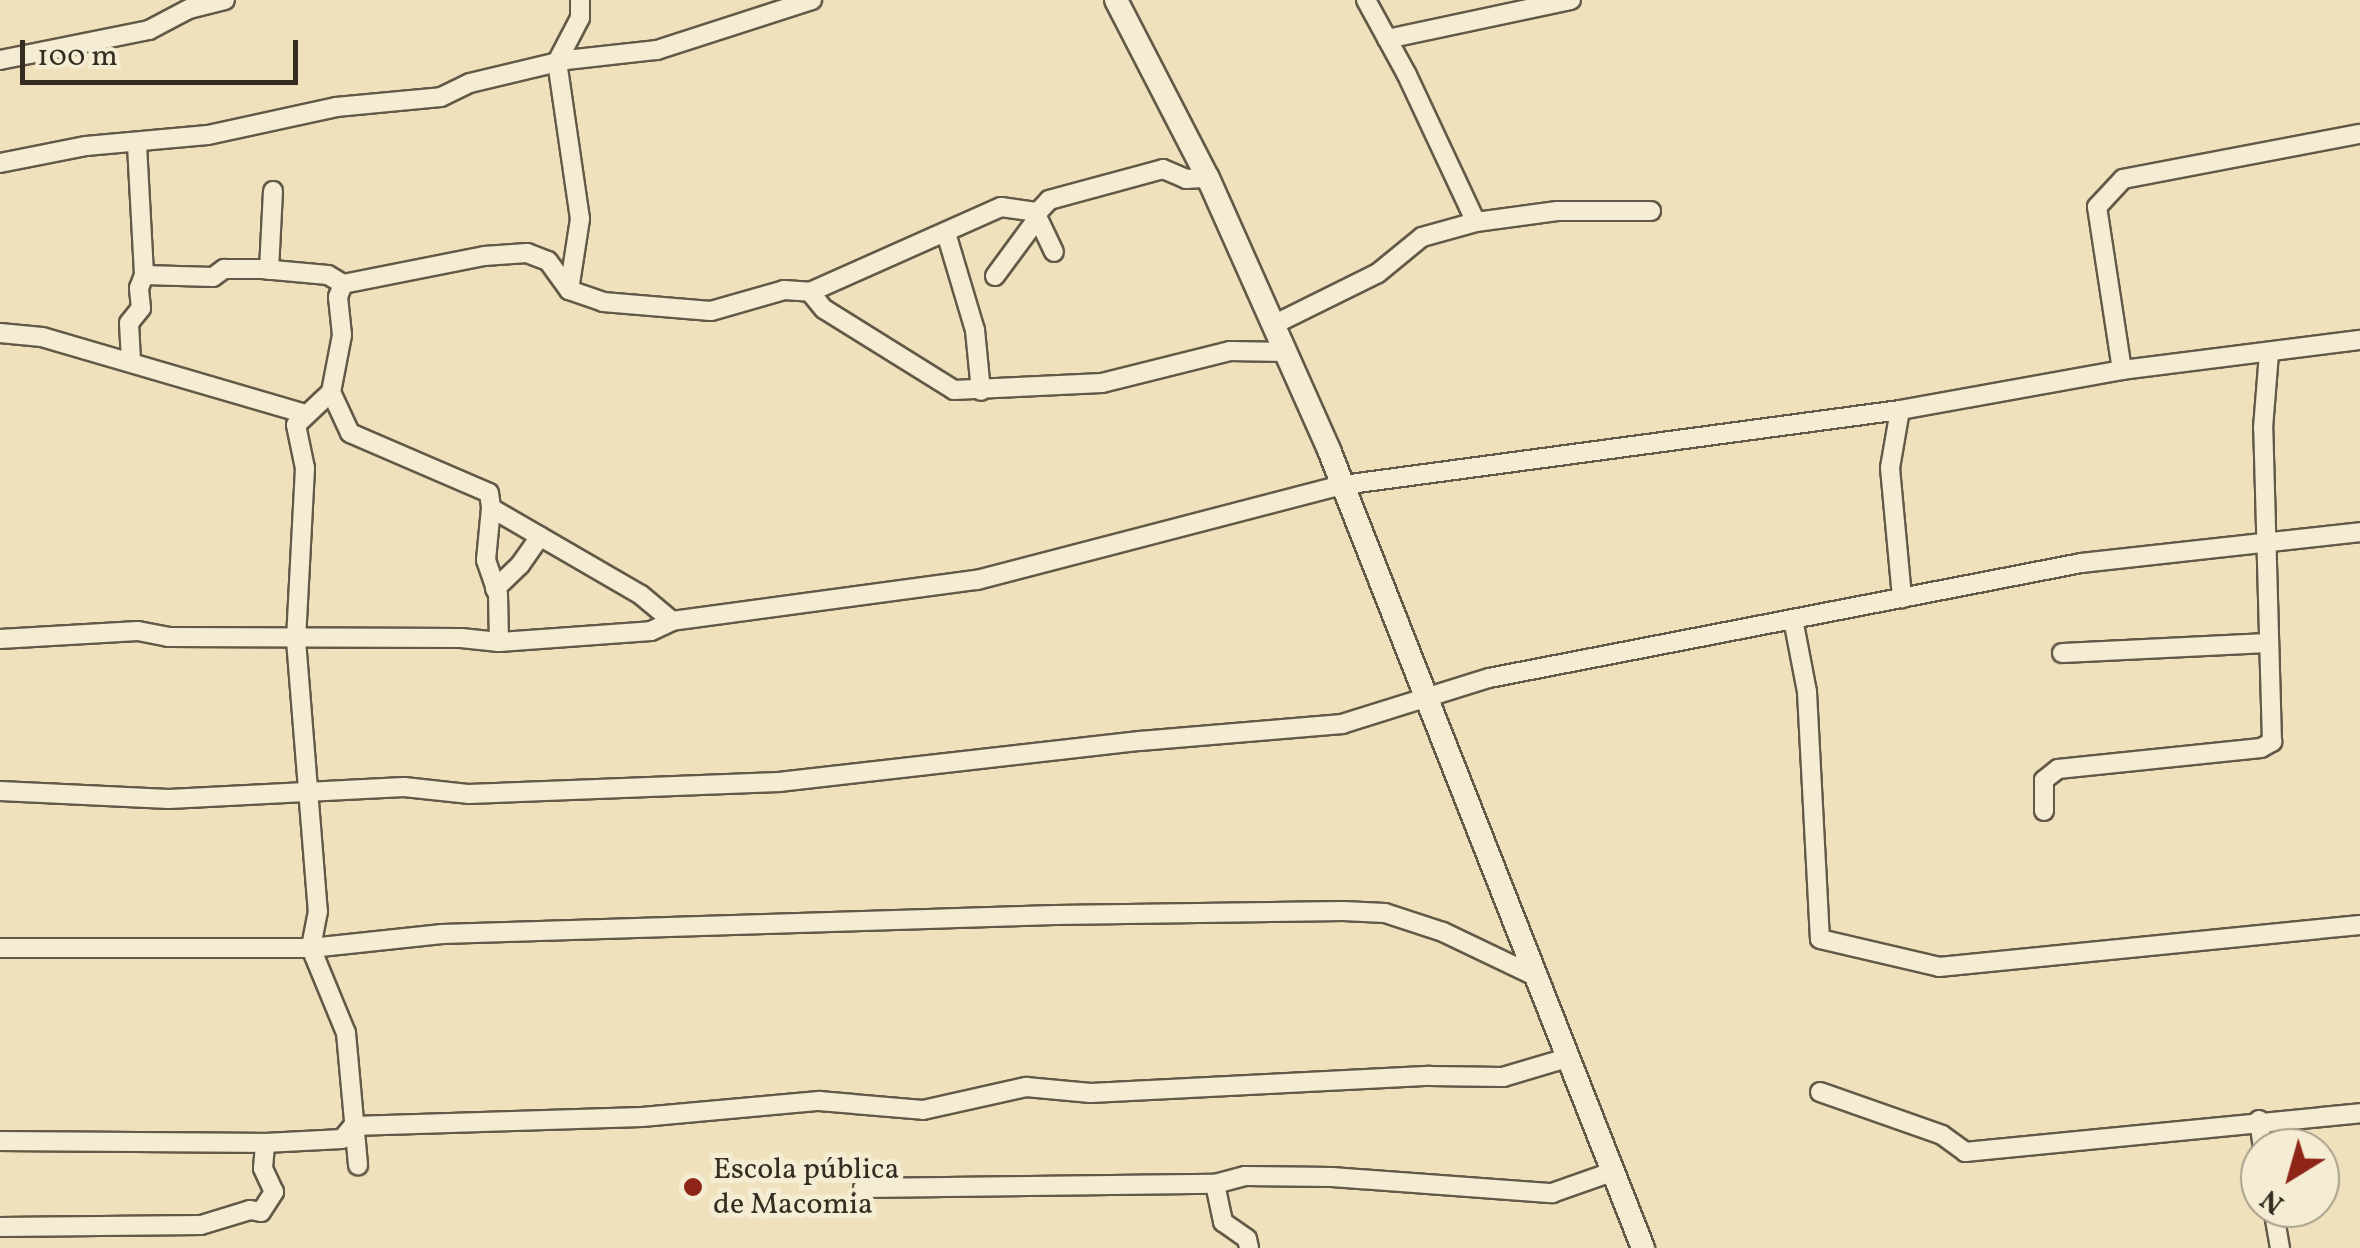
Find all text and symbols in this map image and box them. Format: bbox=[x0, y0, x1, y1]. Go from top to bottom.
scale bar bbox=[25, 20, 302, 82]
text: 100 m bbox=[37, 36, 118, 78]
north arrow bbox=[2240, 1128, 2340, 1228]
place label: Escola pública de Macomia bbox=[713, 1152, 899, 1222]
marker: Escola pública de Macomia bbox=[682, 1176, 704, 1198]
text: N bbox=[2253, 1179, 2293, 1222]

